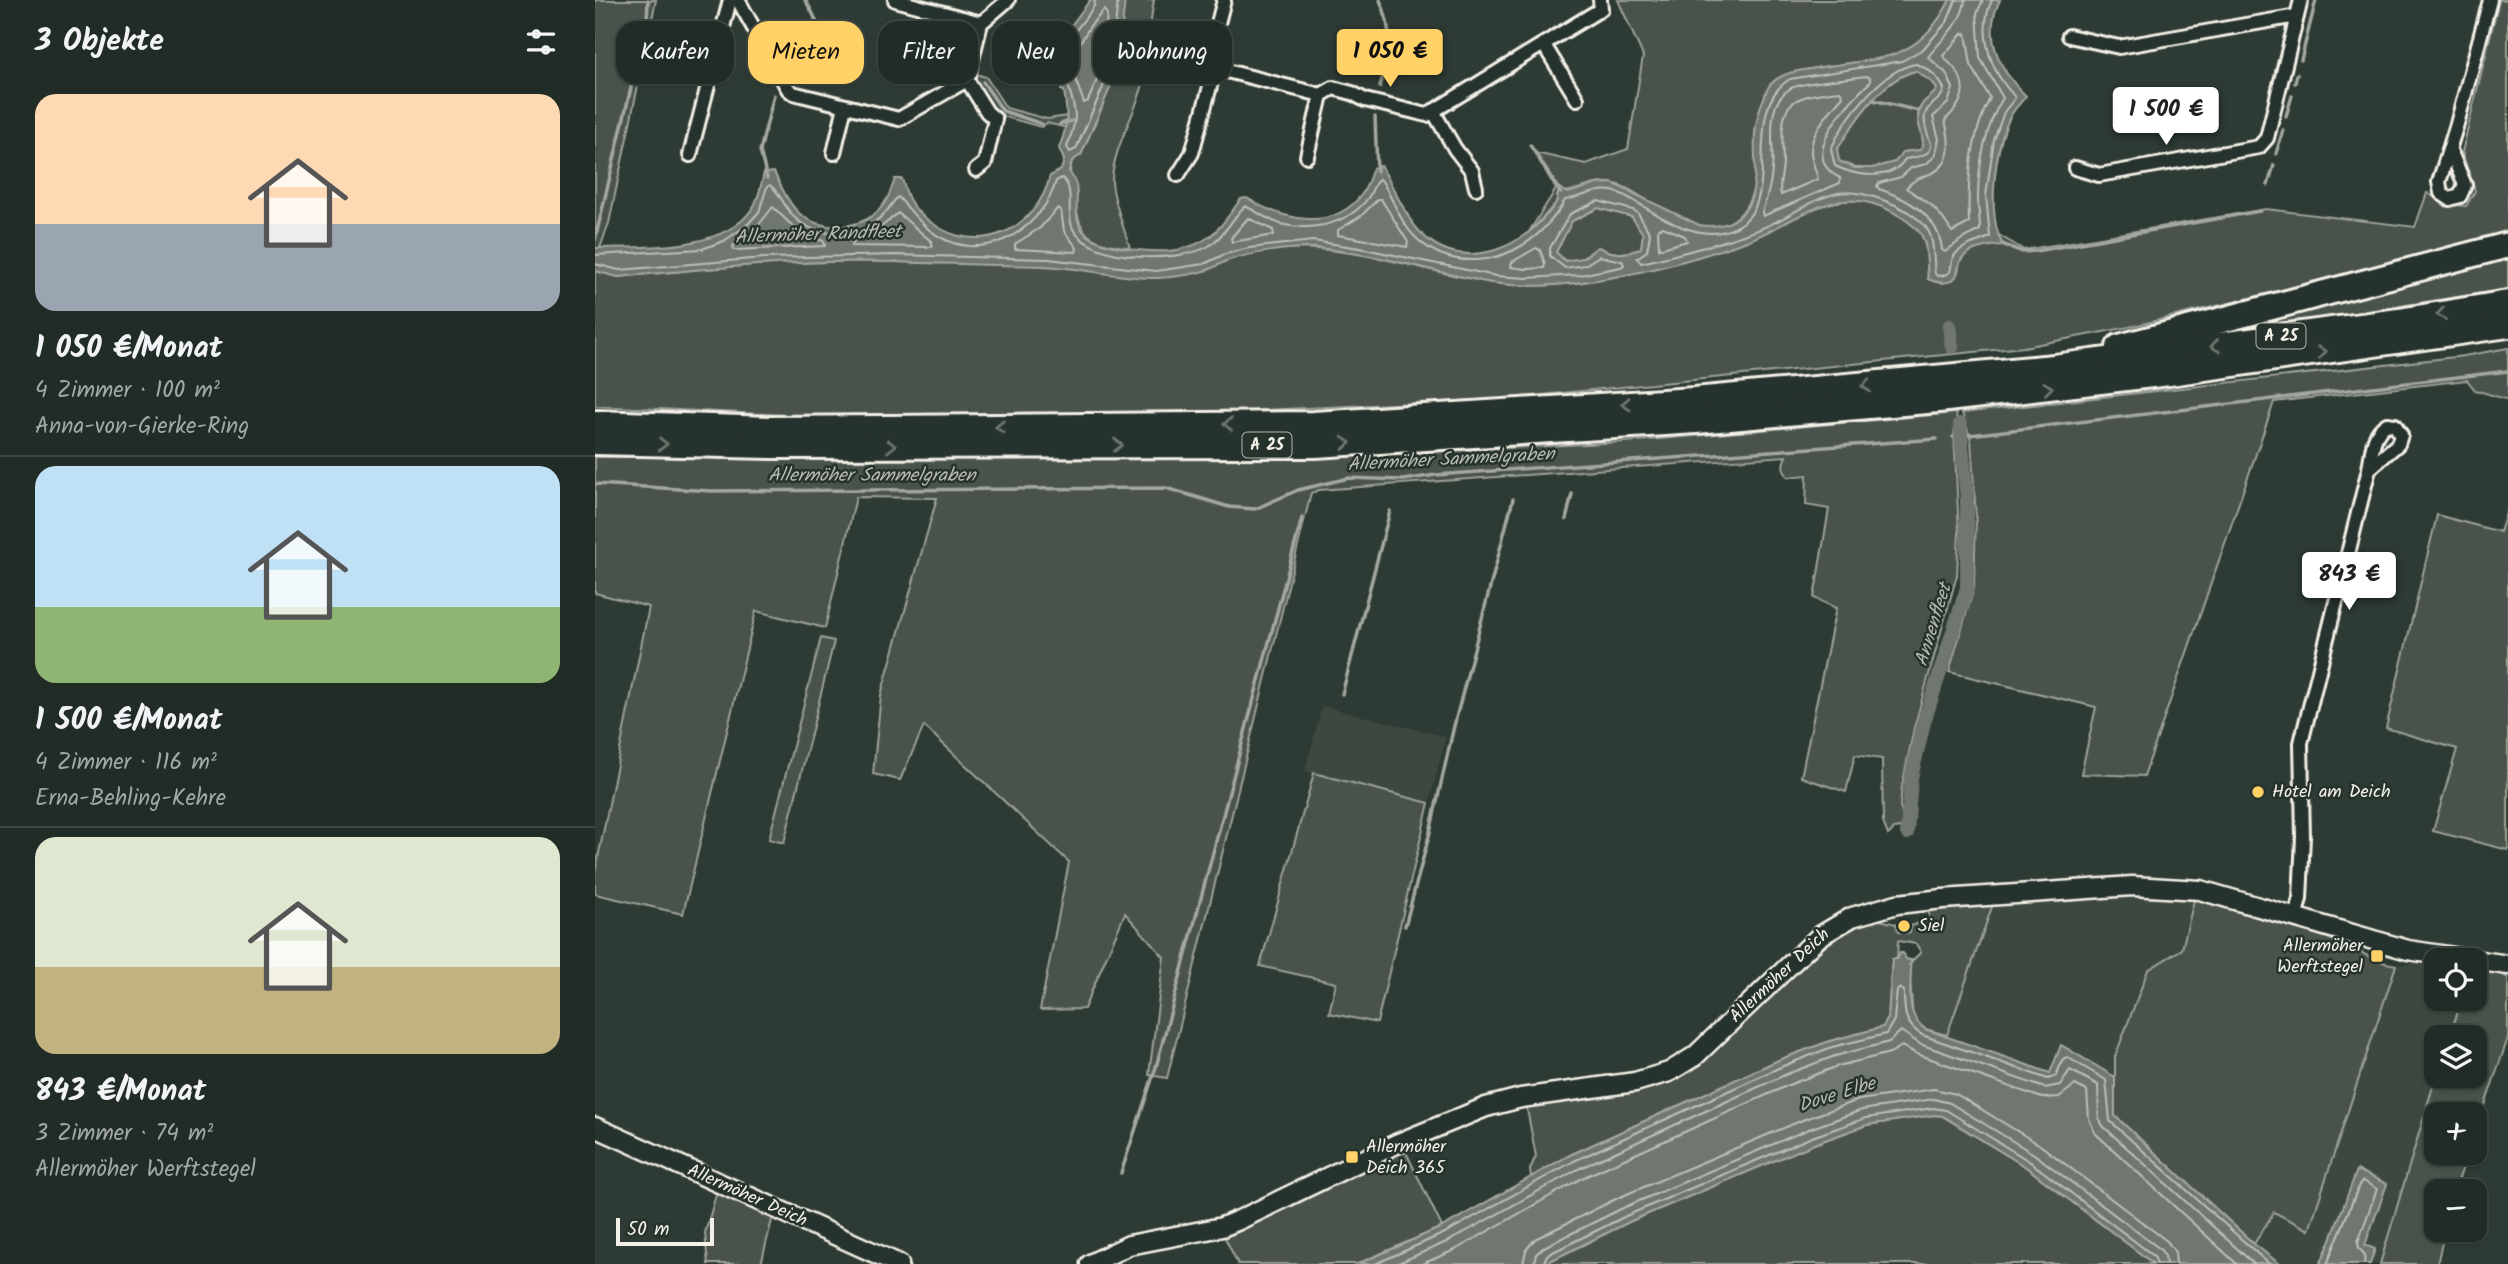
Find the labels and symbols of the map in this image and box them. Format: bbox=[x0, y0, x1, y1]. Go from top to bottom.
pin: 1 050 € bbox=[1325, 29, 1455, 89]
pin: 1 500 € bbox=[2101, 88, 2231, 147]
water label: Allermöher Randfleet bbox=[734, 217, 904, 253]
one-way arrow bbox=[2435, 306, 2447, 321]
road number: A 25 bbox=[2257, 324, 2305, 348]
one-way arrow bbox=[2209, 338, 2221, 353]
one-way arrow bbox=[2317, 345, 2328, 360]
one-way arrow bbox=[1860, 378, 1872, 393]
one-way arrow bbox=[2043, 381, 2054, 396]
one-way arrow bbox=[1621, 397, 1632, 412]
one-way arrow bbox=[1222, 417, 1233, 432]
one-way arrow bbox=[995, 419, 1005, 435]
road number: A 25 bbox=[1243, 432, 1291, 458]
one-way arrow bbox=[1340, 435, 1351, 450]
one-way arrow bbox=[658, 436, 669, 451]
one-way arrow bbox=[1113, 437, 1124, 453]
one-way arrow bbox=[886, 438, 896, 454]
water label: Allermöher Sammelgraben bbox=[1347, 439, 1557, 480]
water label: Allermöher Sammelgraben bbox=[768, 461, 978, 491]
pin: 843 € bbox=[2300, 552, 2398, 612]
water label: Annenfleet bbox=[1907, 577, 1962, 670]
place label: Hotel am Deich bbox=[2272, 778, 2391, 807]
marker: Hotel am Deich bbox=[2250, 784, 2266, 800]
place label: Siel bbox=[1918, 912, 1945, 941]
marker: Siel bbox=[1896, 918, 1912, 934]
street label: Allermöher Deich bbox=[1723, 921, 1837, 1031]
place label: Allermöher Werftstegel bbox=[2277, 932, 2364, 982]
marker: Allermöher Werftstegel bbox=[2369, 948, 2385, 964]
water label: Dove Elbe bbox=[1795, 1068, 1882, 1121]
place label: Allermöher Deich 365 bbox=[1366, 1133, 1447, 1183]
marker: Allermöher Deich 365 bbox=[1344, 1149, 1360, 1165]
street label: Allermöher Deich bbox=[682, 1157, 812, 1235]
scale bar bbox=[616, 1215, 714, 1247]

